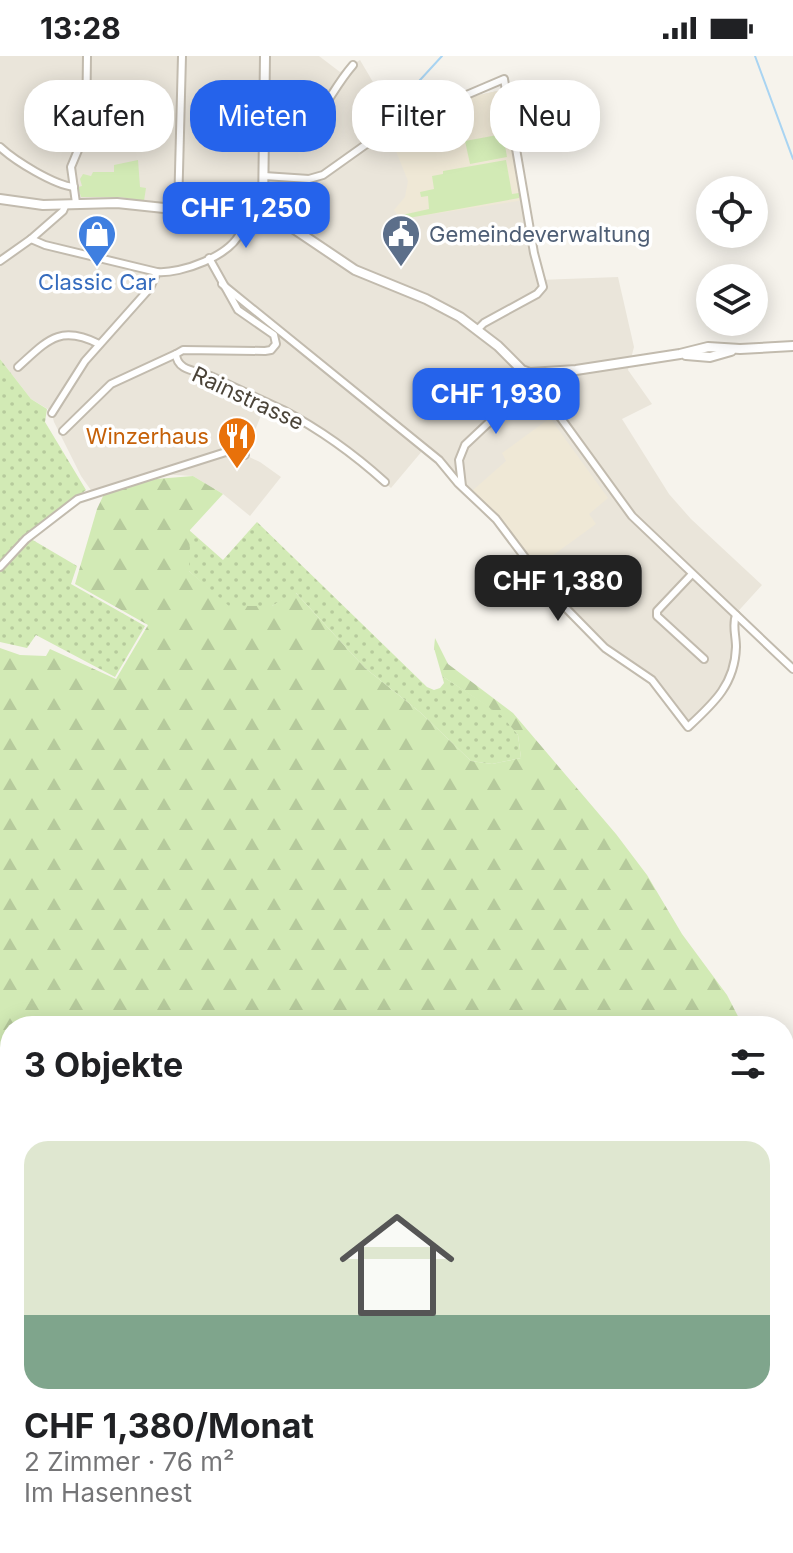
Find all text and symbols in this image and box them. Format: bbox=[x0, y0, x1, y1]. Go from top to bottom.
text: 13:28 bbox=[40, 10, 121, 46]
chip: Kaufen bbox=[24, 80, 174, 152]
chip: Mieten bbox=[190, 80, 336, 152]
chip: Filter bbox=[352, 80, 474, 152]
chip: Neu bbox=[490, 80, 600, 152]
map controls bbox=[696, 176, 768, 336]
button: locate bbox=[696, 176, 768, 248]
pin: CHF 1,250 bbox=[154, 182, 338, 250]
text: CHF 1,250 bbox=[181, 192, 311, 223]
shop icon: Classic Car bbox=[76, 213, 118, 268]
public building icon: Gemeindeverwaltung bbox=[380, 213, 422, 268]
place label: Gemeindeverwaltung bbox=[429, 221, 650, 247]
button: layers bbox=[696, 264, 768, 336]
place label: Classic Car bbox=[38, 269, 156, 295]
street label: Rainstrasse bbox=[188, 361, 308, 435]
pin: CHF 1,930 bbox=[404, 368, 588, 436]
text: CHF 1,930 bbox=[431, 378, 561, 409]
restaurant icon: Winzerhaus bbox=[216, 415, 258, 470]
place label: Winzerhaus bbox=[86, 423, 209, 449]
pin: CHF 1,380 bbox=[466, 555, 650, 623]
text: CHF 1,380 bbox=[493, 565, 623, 596]
icon: filters bbox=[726, 1042, 770, 1086]
text: 3 Objekte bbox=[24, 1044, 183, 1085]
icon: home bbox=[325, 1193, 469, 1337]
text: CHF 1,380/Monat bbox=[24, 1405, 314, 1446]
text: 2 Zimmer · 76 m² bbox=[24, 1446, 234, 1477]
text: Im Hasennest bbox=[24, 1477, 192, 1508]

